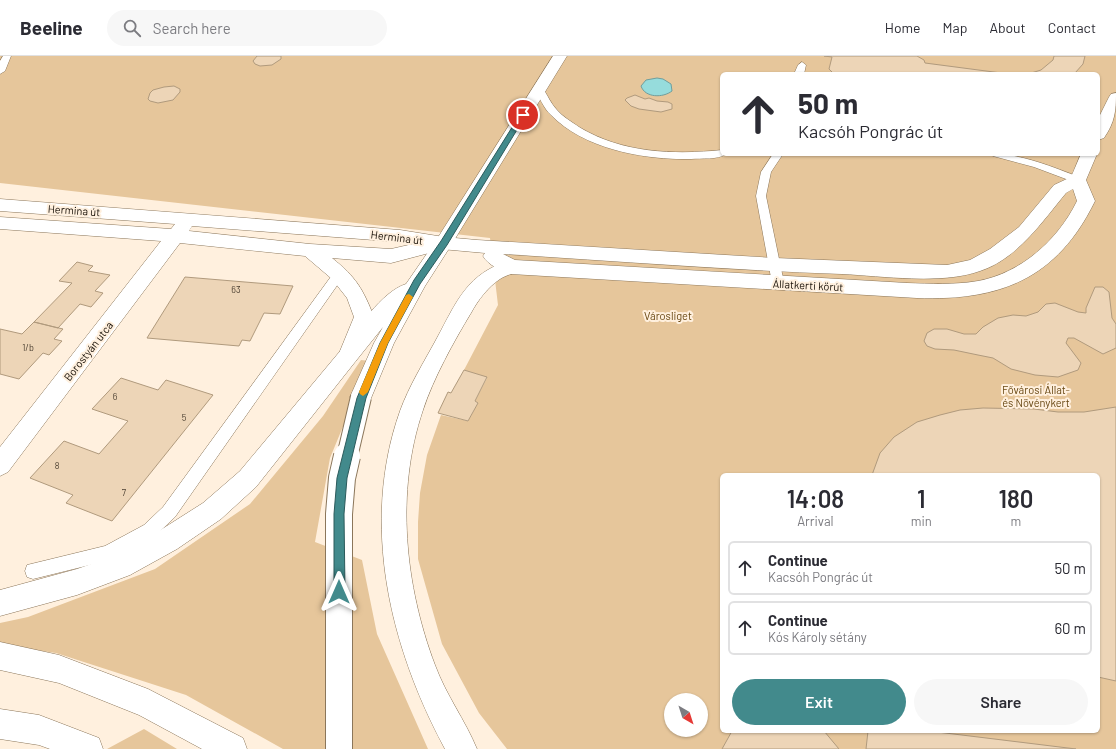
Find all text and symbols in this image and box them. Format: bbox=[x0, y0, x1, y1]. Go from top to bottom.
search box bbox=[107, 10, 387, 46]
text: Beeline bbox=[20, 16, 83, 39]
icon: search bbox=[121, 17, 143, 39]
text: Search here bbox=[153, 19, 231, 37]
text: Home bbox=[885, 19, 921, 36]
text: Map bbox=[943, 19, 967, 36]
text: About bbox=[989, 19, 1026, 36]
text: Contact bbox=[1048, 19, 1096, 36]
text: 50 m bbox=[798, 86, 858, 120]
icon: ahead bbox=[732, 88, 784, 140]
pin bbox=[506, 98, 540, 132]
icon: arrive bbox=[512, 104, 534, 126]
text: Kacsóh Pongrác út bbox=[798, 120, 943, 142]
street label: Hermina út bbox=[47, 202, 101, 218]
street label: Hermina út bbox=[370, 227, 424, 247]
street label: Állatkerti körút bbox=[772, 277, 844, 293]
house number: 63 bbox=[231, 284, 241, 295]
park label: Városliget bbox=[644, 309, 692, 322]
street label: Borostyán utca bbox=[61, 319, 115, 383]
house number: 1/b bbox=[22, 342, 34, 353]
park label: Fővárosi Állat- és Növénykert bbox=[1002, 383, 1070, 409]
house number: 6 bbox=[113, 391, 118, 402]
house number: 5 bbox=[182, 412, 187, 423]
house number: 8 bbox=[55, 460, 60, 471]
text: 14:08 bbox=[787, 484, 844, 513]
text: 1 bbox=[917, 484, 926, 513]
text: 180 bbox=[998, 484, 1033, 513]
house number: 7 bbox=[122, 487, 127, 498]
text: Arrival bbox=[797, 513, 834, 529]
text: min bbox=[911, 513, 932, 529]
text: m bbox=[1010, 513, 1021, 529]
text: Continue bbox=[768, 551, 828, 569]
icon: ahead bbox=[734, 557, 756, 579]
text: 50 m bbox=[1054, 559, 1086, 577]
text: Kacsóh Pongrác út bbox=[768, 569, 873, 585]
position arrow bbox=[318, 571, 360, 613]
text: Continue bbox=[768, 611, 828, 629]
icon: ahead bbox=[734, 617, 756, 639]
text: 60 m bbox=[1054, 619, 1086, 637]
text: Kós Károly sétány bbox=[768, 629, 867, 645]
button: Exit bbox=[732, 679, 906, 725]
button: Share bbox=[914, 679, 1088, 725]
north arrow bbox=[664, 693, 708, 737]
map controls bbox=[664, 693, 708, 737]

